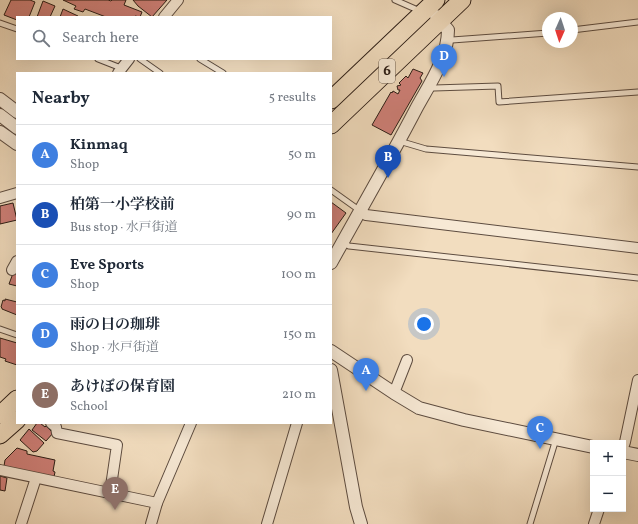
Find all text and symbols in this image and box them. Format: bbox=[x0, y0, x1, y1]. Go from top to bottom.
north arrow bbox=[542, 12, 578, 48]
search box bbox=[16, 16, 332, 60]
icon: search bbox=[30, 27, 52, 49]
text: Search here bbox=[62, 28, 139, 49]
pin: D bbox=[431, 44, 457, 77]
road number: 6 bbox=[379, 59, 395, 83]
text: Nearby bbox=[32, 87, 90, 110]
text: 5 results bbox=[269, 89, 316, 107]
text: Kinmaq bbox=[70, 135, 128, 156]
pin: B bbox=[375, 145, 401, 178]
text: A bbox=[40, 146, 50, 164]
text: 50 m bbox=[288, 146, 316, 164]
text: Shop bbox=[70, 156, 99, 174]
text: 柏第一小学校前 bbox=[70, 195, 175, 216]
text: B bbox=[41, 206, 49, 224]
text: 90 m bbox=[287, 206, 316, 224]
text: Bus stop · 水戸街道 bbox=[70, 219, 178, 237]
text: Eve Sports bbox=[70, 255, 144, 276]
text: C bbox=[41, 266, 49, 284]
text: 100 m bbox=[281, 266, 316, 284]
text: Shop bbox=[70, 276, 99, 294]
your location bbox=[414, 314, 434, 334]
text: 雨の日の珈琲 bbox=[70, 315, 160, 336]
text: D bbox=[40, 326, 50, 344]
text: 150 m bbox=[283, 326, 316, 344]
text: Shop · 水戸街道 bbox=[70, 339, 159, 357]
pin: A bbox=[353, 358, 379, 391]
text: あけぼの保育園 bbox=[70, 377, 175, 398]
text: E bbox=[41, 386, 49, 404]
text: 210 m bbox=[282, 386, 316, 404]
text: School bbox=[70, 398, 108, 416]
pin: C bbox=[527, 416, 553, 449]
map controls bbox=[590, 440, 626, 512]
button: + bbox=[590, 440, 626, 476]
button: − bbox=[590, 476, 626, 512]
pin: E bbox=[102, 477, 128, 510]

